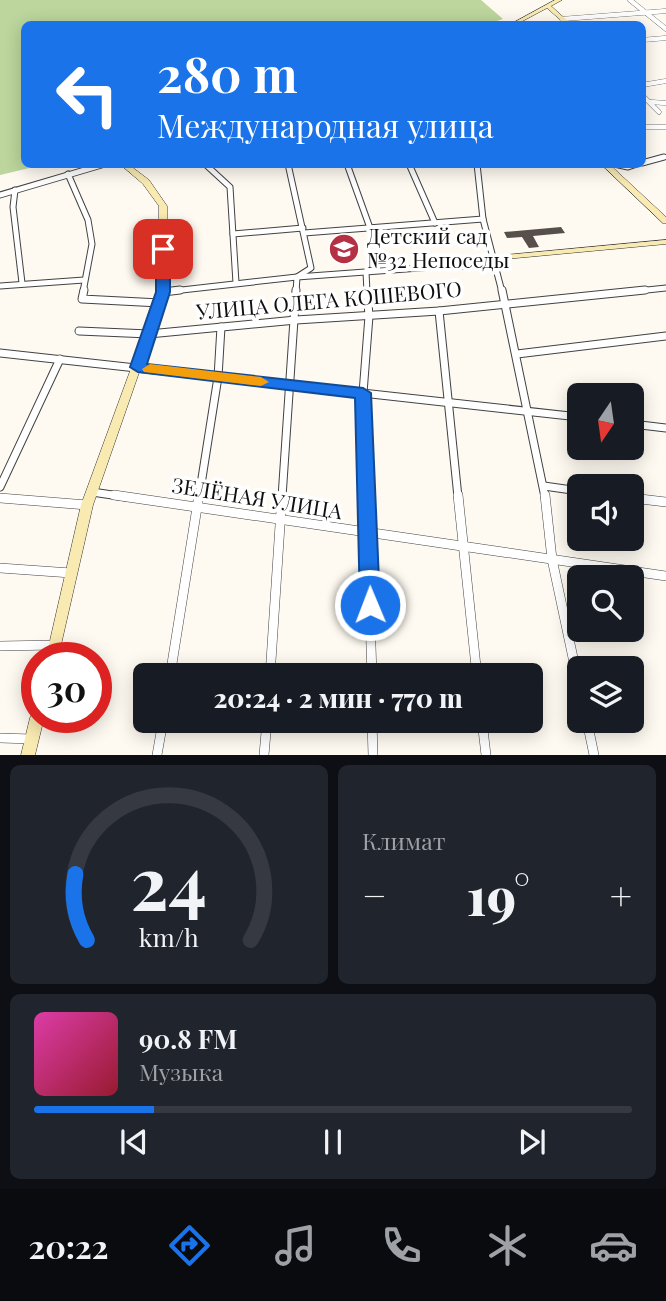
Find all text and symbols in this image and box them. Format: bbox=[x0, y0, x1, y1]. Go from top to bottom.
text: 280 m bbox=[157, 40, 297, 105]
icon: left bbox=[42, 49, 133, 140]
text: Международная улица bbox=[157, 103, 494, 146]
pin bbox=[133, 219, 193, 279]
place label: Детский сад №32 Непоседы bbox=[367, 221, 510, 273]
icon: arrive bbox=[144, 230, 182, 268]
school or university icon: Детский сад №32 Непоседы bbox=[327, 232, 361, 266]
street label: УЛИЦА ОЛЕГА КОШЕВОГО bbox=[194, 273, 463, 325]
north arrow bbox=[567, 383, 644, 460]
map controls bbox=[567, 383, 644, 733]
street label: ЗЕЛЁНАЯ УЛИЦА bbox=[170, 470, 345, 524]
button: sound bbox=[567, 474, 644, 551]
button: search bbox=[567, 565, 644, 642]
position arrow bbox=[333, 568, 407, 642]
speed limit sign: 30 bbox=[21, 642, 112, 733]
button: layers bbox=[567, 656, 644, 733]
text: 20:24 · 2 мин · 770 m bbox=[213, 680, 463, 715]
text: Климат bbox=[362, 825, 445, 856]
text: 24 bbox=[131, 832, 207, 929]
text: 19° bbox=[467, 860, 530, 929]
text: − bbox=[362, 869, 387, 920]
text: + bbox=[610, 869, 632, 920]
text: km/h bbox=[139, 920, 199, 953]
text: 90.8 FM bbox=[139, 1021, 237, 1056]
text: Музыка bbox=[139, 1056, 223, 1087]
icon: previous bbox=[115, 1123, 153, 1161]
icon: pause bbox=[314, 1123, 352, 1161]
icon: next bbox=[513, 1123, 551, 1161]
icon: directions bbox=[165, 1221, 214, 1270]
icon: music bbox=[271, 1221, 320, 1270]
icon: phone bbox=[377, 1221, 426, 1270]
icon: climate bbox=[483, 1221, 532, 1270]
icon: car bbox=[589, 1221, 638, 1270]
text: 20:22 bbox=[28, 1224, 109, 1267]

